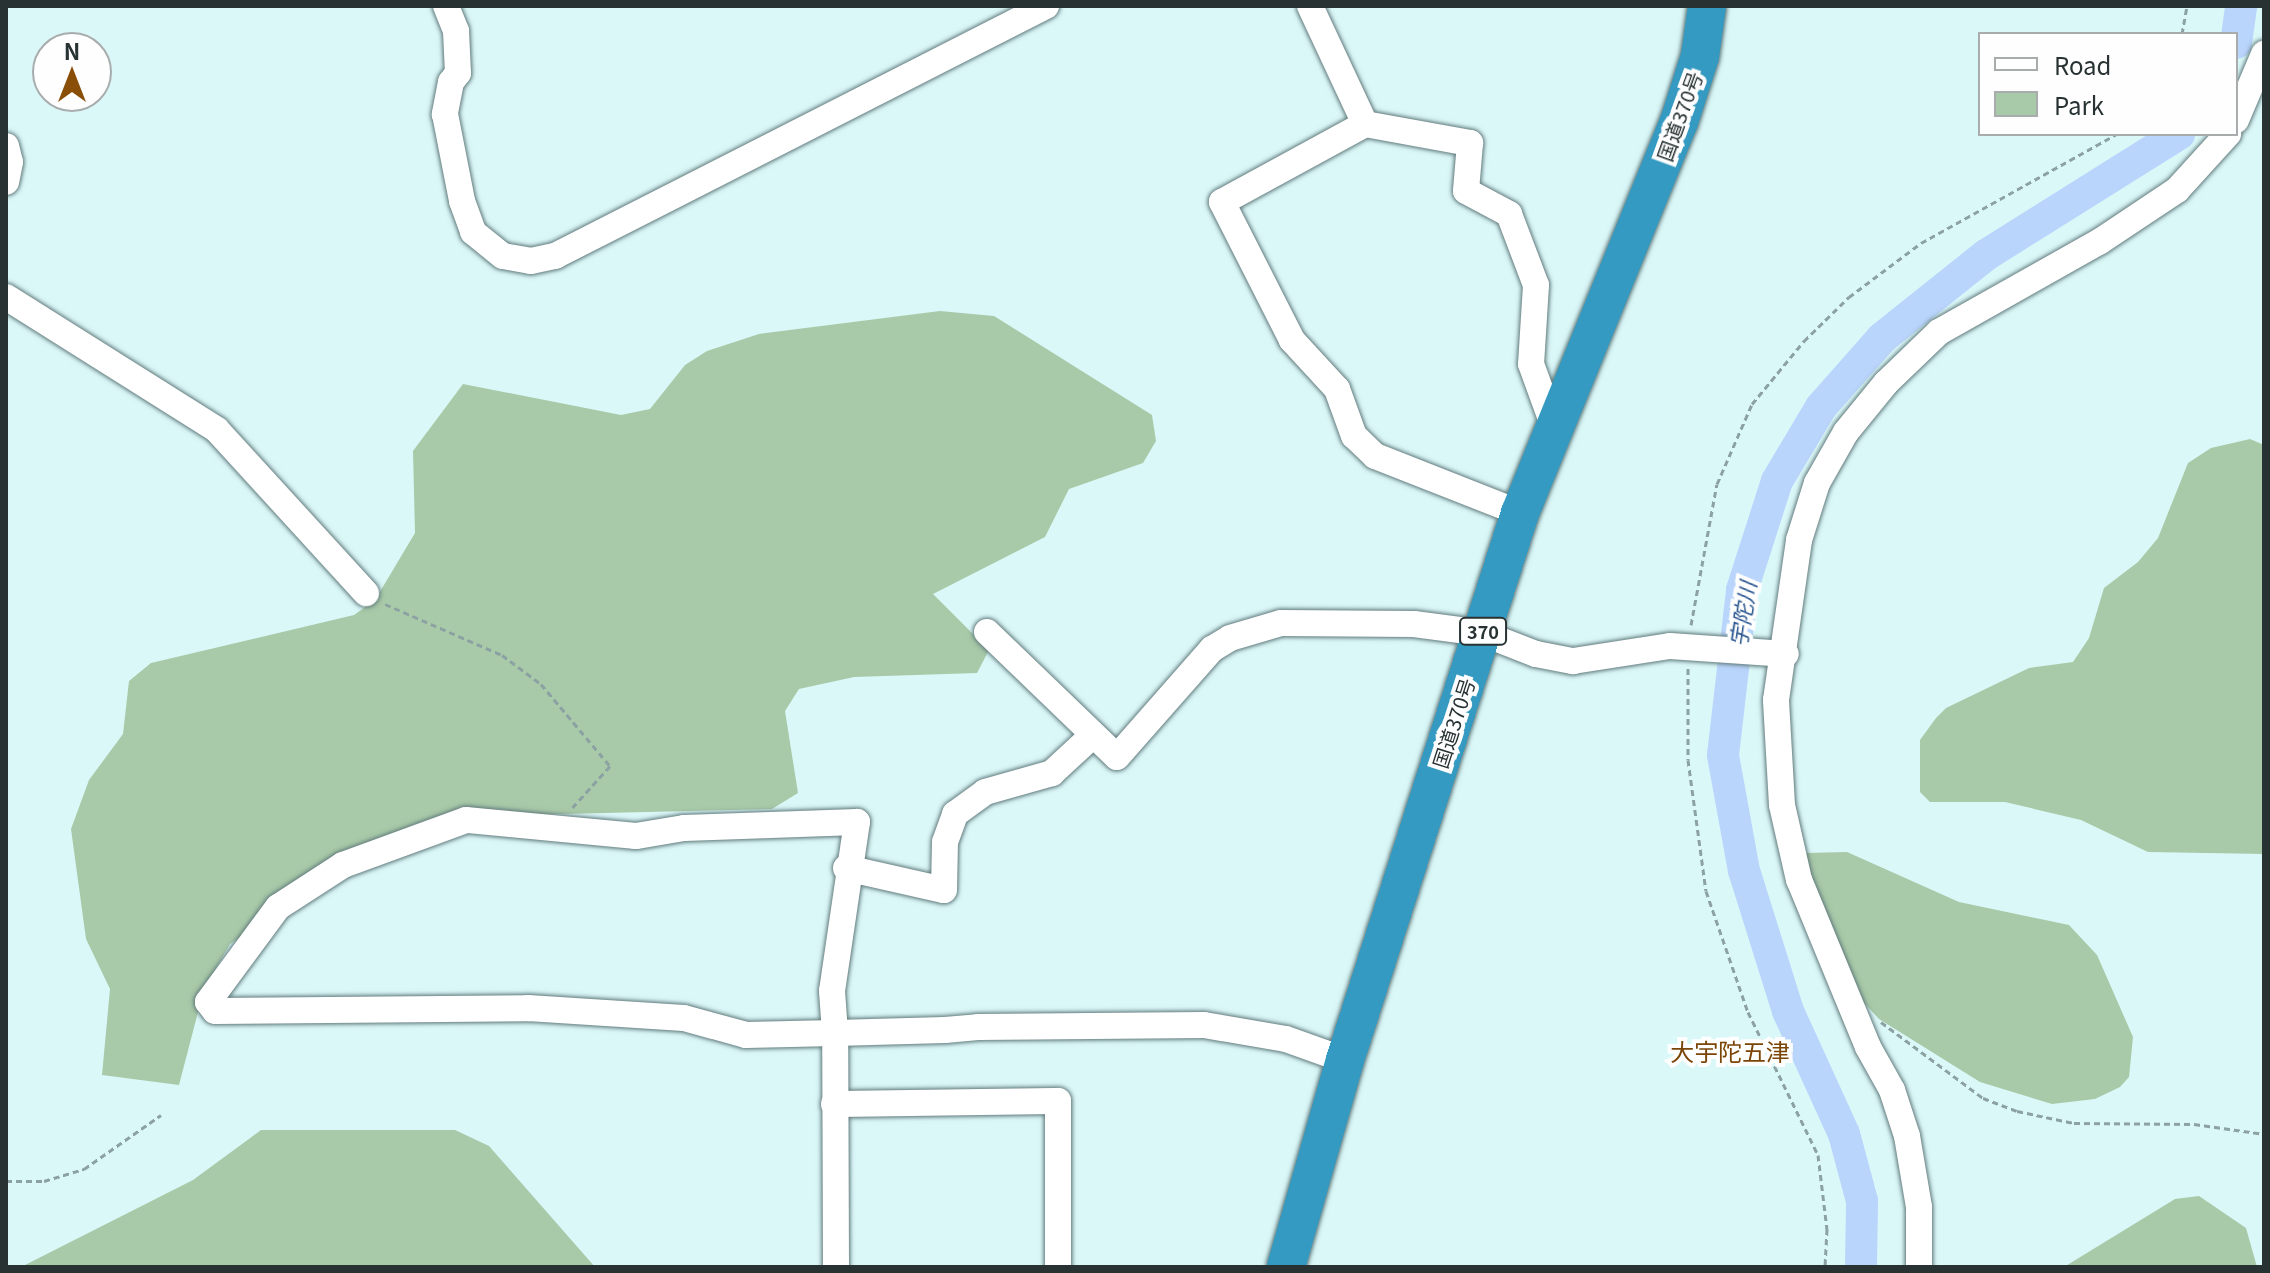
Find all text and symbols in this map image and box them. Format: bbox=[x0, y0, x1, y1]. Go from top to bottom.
north arrow bbox=[32, 32, 112, 112]
legend bbox=[1978, 32, 2238, 136]
text: N bbox=[64, 34, 80, 66]
text: Road bbox=[2054, 47, 2111, 82]
street label: 国道370号 bbox=[1652, 68, 1706, 164]
text: Park bbox=[2054, 87, 2104, 122]
water label: 宇陀川 bbox=[1724, 579, 1760, 649]
road number: 370 bbox=[1459, 617, 1507, 645]
street label: 国道370号 bbox=[1427, 675, 1479, 771]
district label: 大宇陀五津 bbox=[1670, 1037, 1790, 1065]

